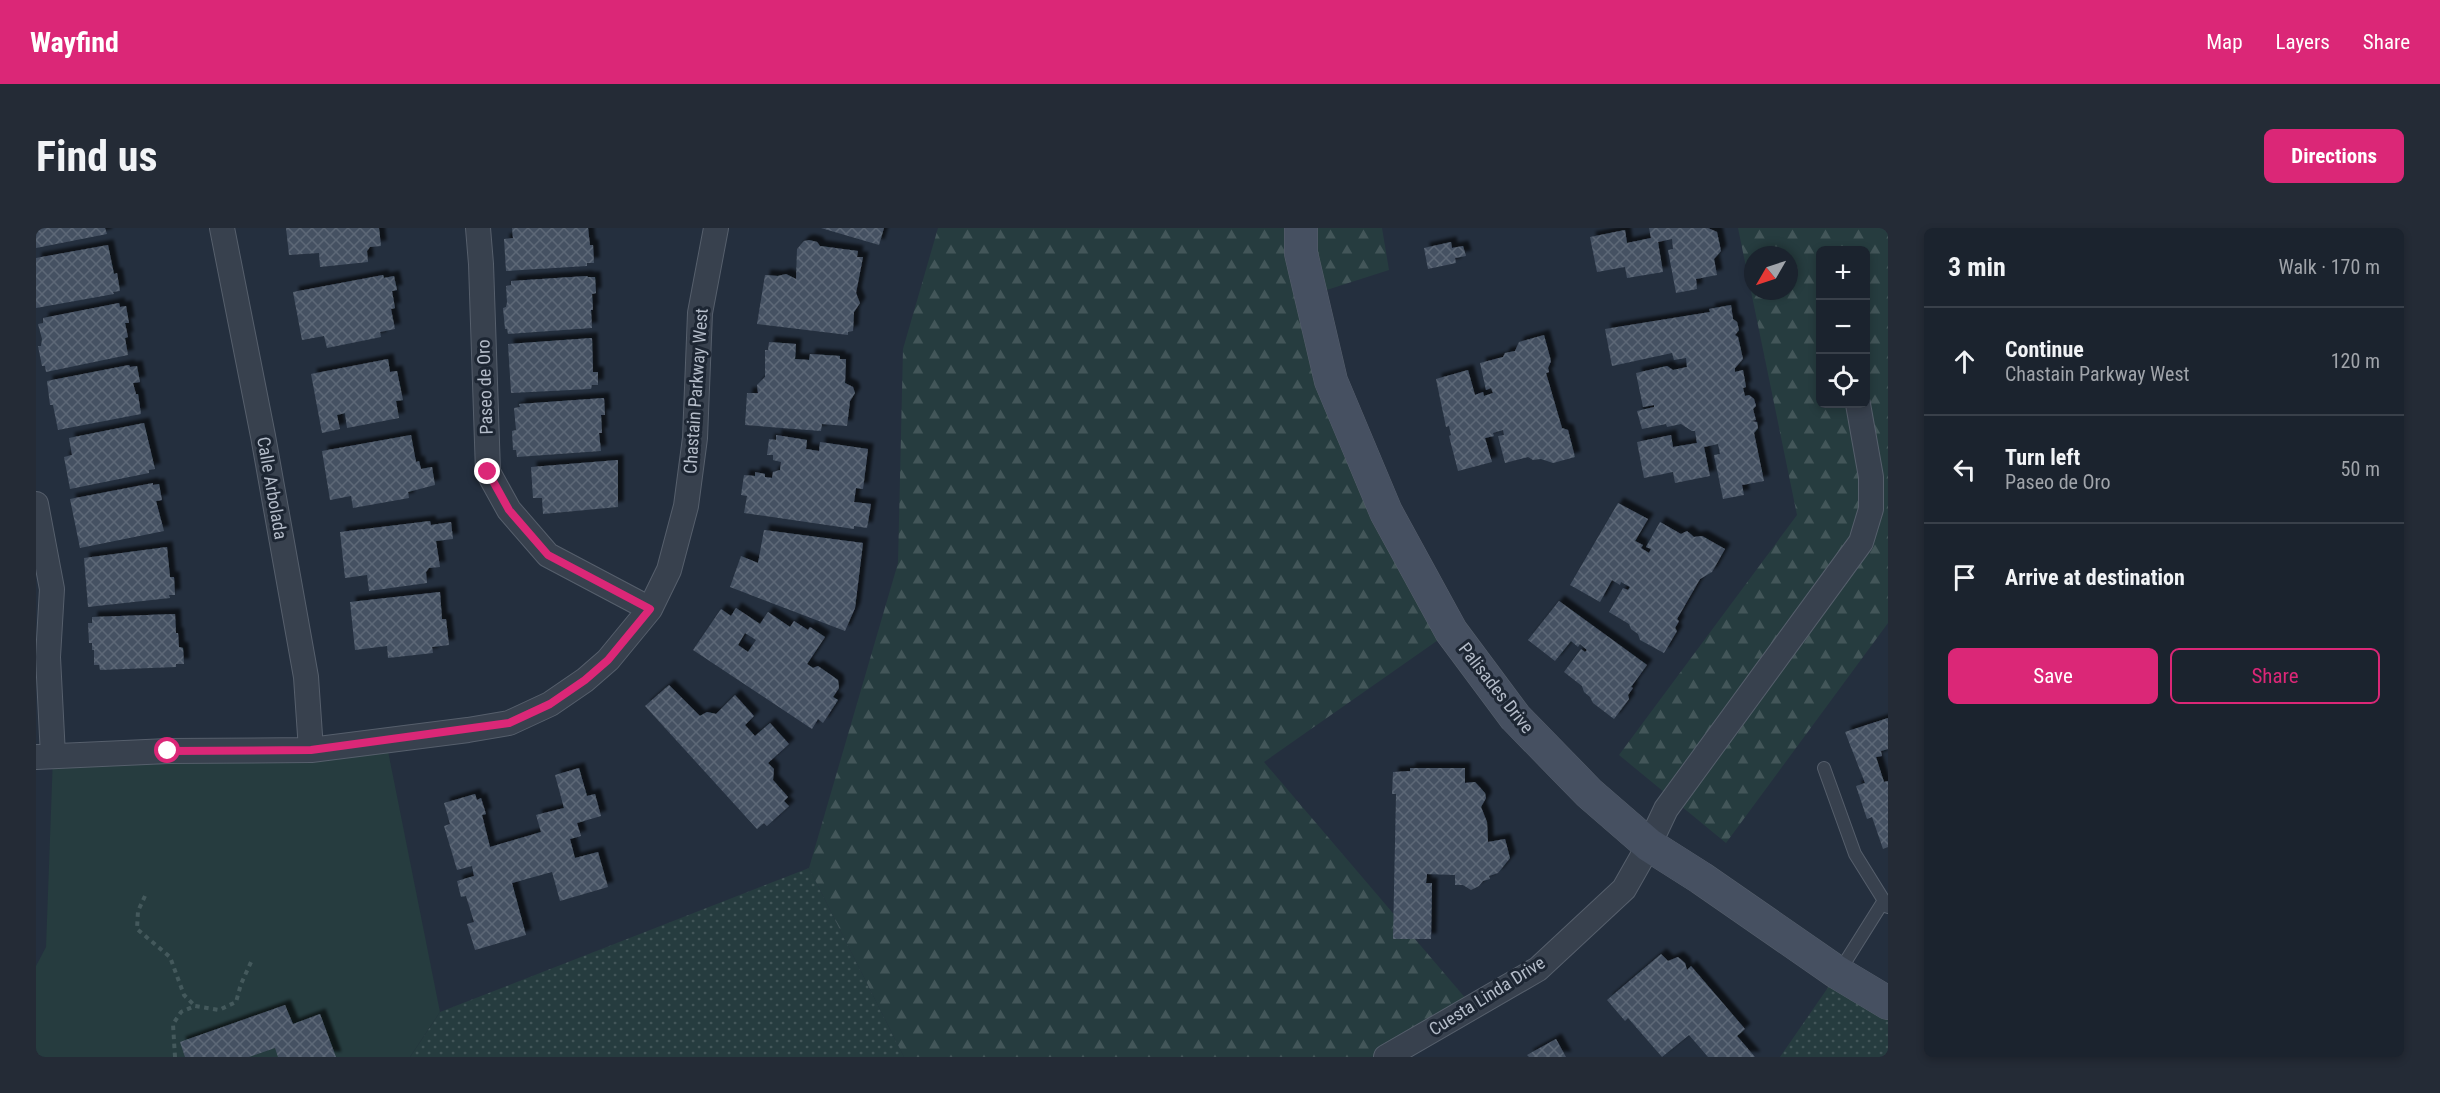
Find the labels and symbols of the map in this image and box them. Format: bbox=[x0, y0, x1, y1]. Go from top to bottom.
north arrow bbox=[1744, 246, 1798, 300]
street label: Chastain Parkway West bbox=[679, 307, 712, 474]
street label: Paseo de Oro bbox=[472, 339, 497, 435]
street label: Calle Arbolada bbox=[253, 435, 292, 541]
route end bbox=[474, 458, 500, 484]
street label: Palisades Drive bbox=[1454, 638, 1538, 737]
route start bbox=[154, 737, 180, 763]
street label: Cuesta Linda Drive bbox=[1425, 952, 1549, 1040]

